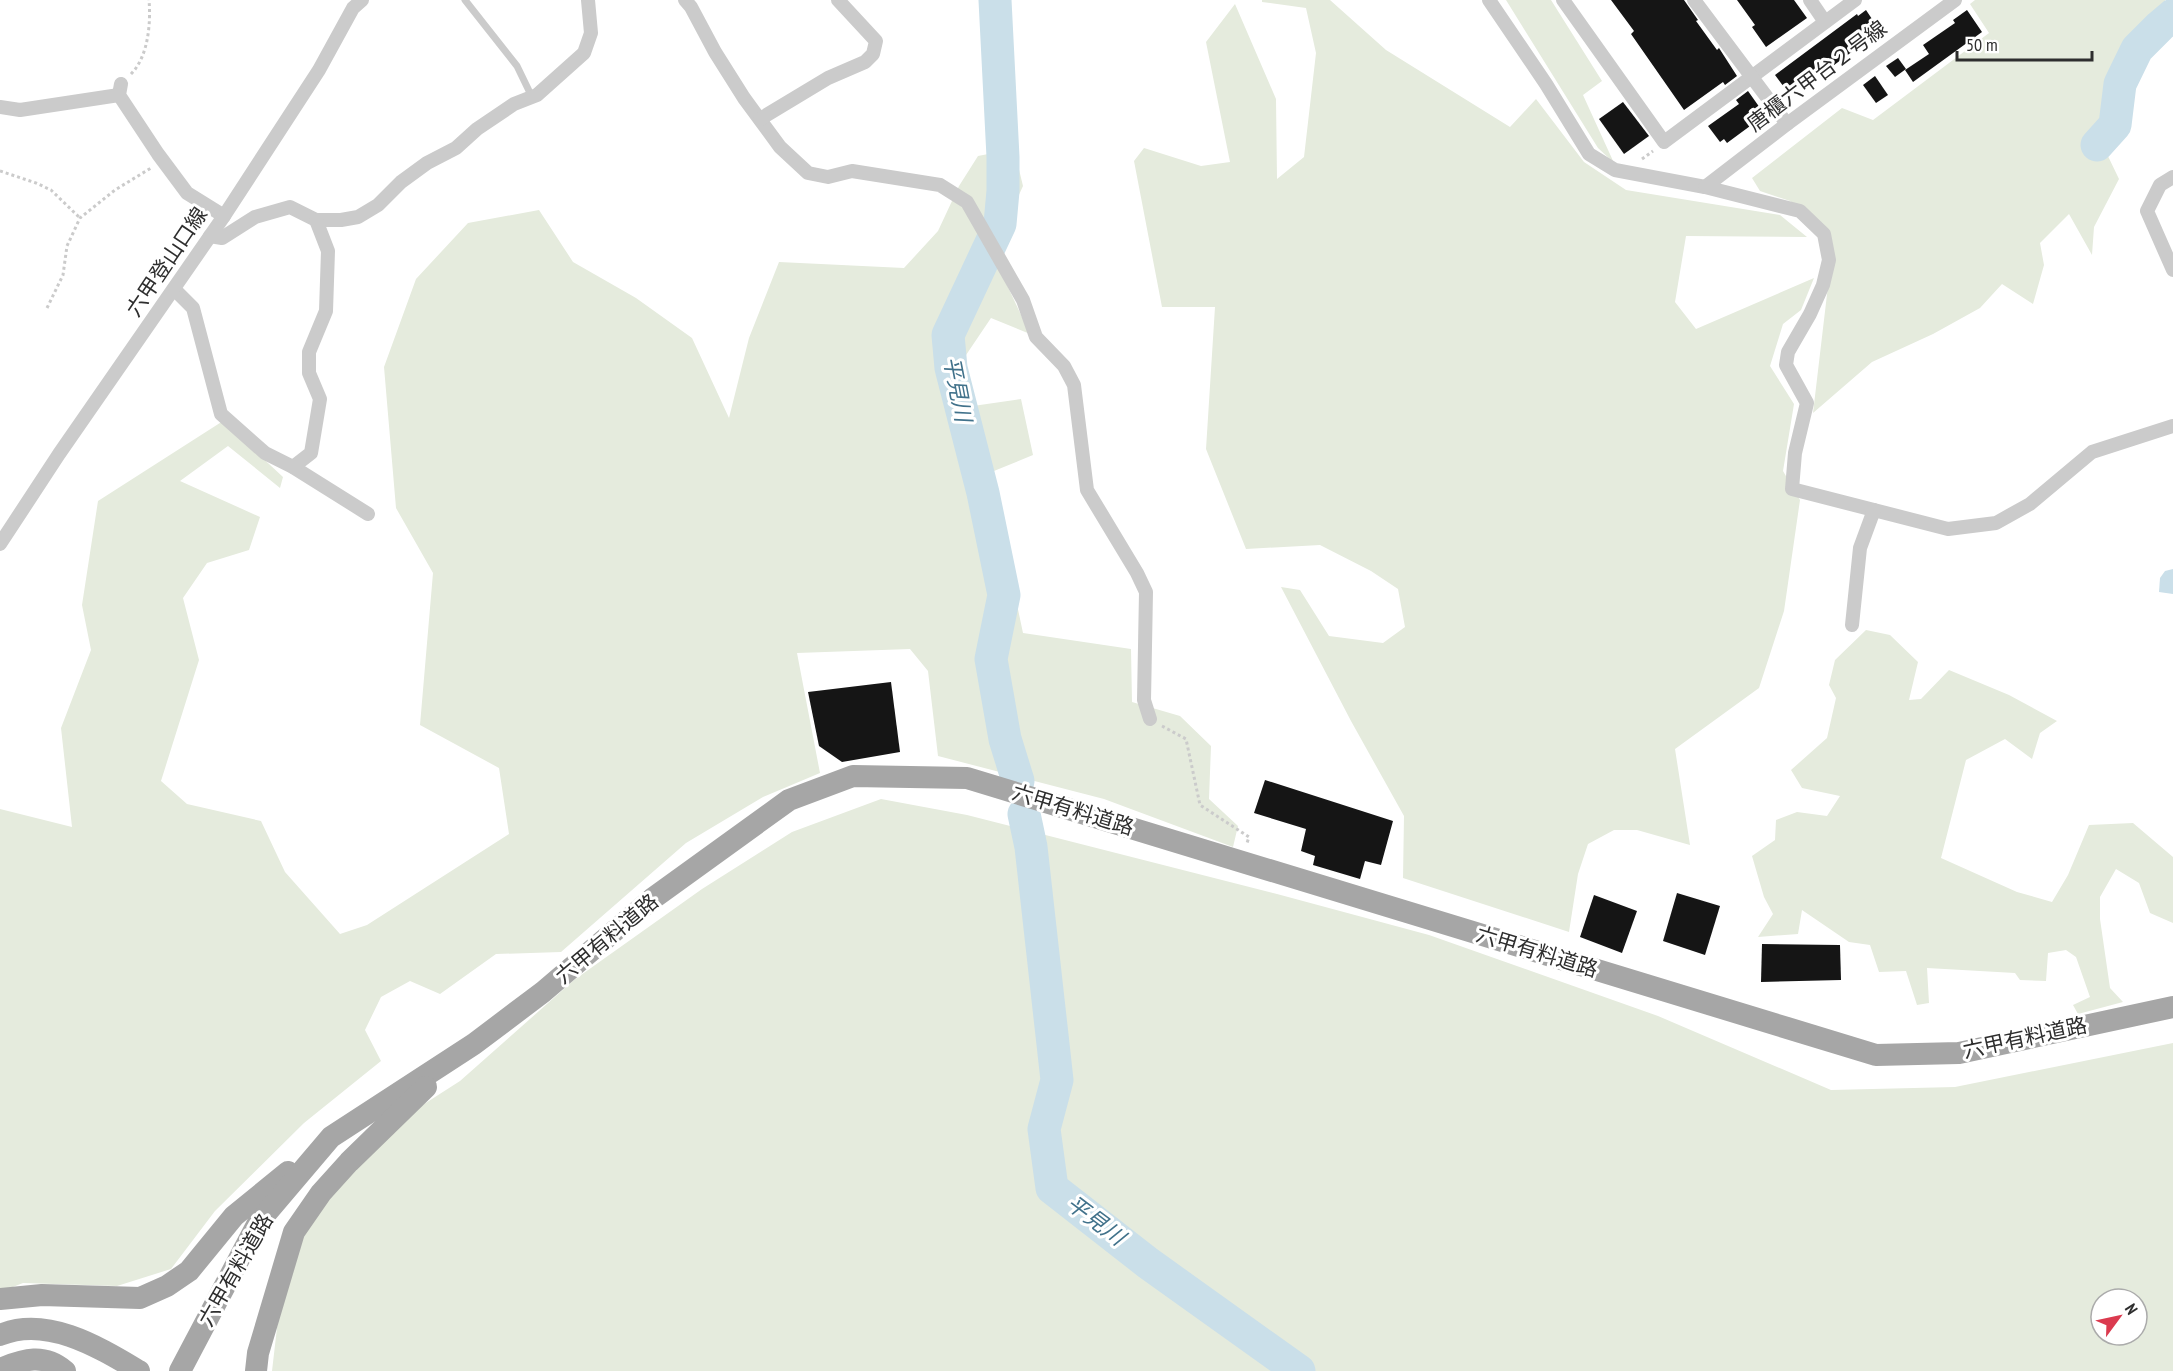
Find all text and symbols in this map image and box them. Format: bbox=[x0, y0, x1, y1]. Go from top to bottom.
street label: 唐櫃六甲台２号線 bbox=[1741, 14, 1892, 137]
scale bar bbox=[1957, 24, 2092, 62]
text: 50 m bbox=[1966, 33, 1998, 56]
street label: 六甲登山口線 bbox=[120, 202, 213, 321]
water label: 平見川 bbox=[938, 354, 978, 426]
street label: 六甲有料道路 bbox=[1009, 778, 1137, 841]
street label: 六甲有料道路 bbox=[550, 888, 664, 989]
street label: 六甲有料道路 bbox=[1473, 920, 1601, 983]
street label: 六甲有料道路 bbox=[1960, 1011, 2089, 1064]
water label: 平見川 bbox=[1061, 1189, 1132, 1252]
street label: 六甲有料道路 bbox=[192, 1208, 279, 1331]
north arrow bbox=[2089, 1287, 2149, 1347]
text: N bbox=[2121, 1300, 2142, 1318]

